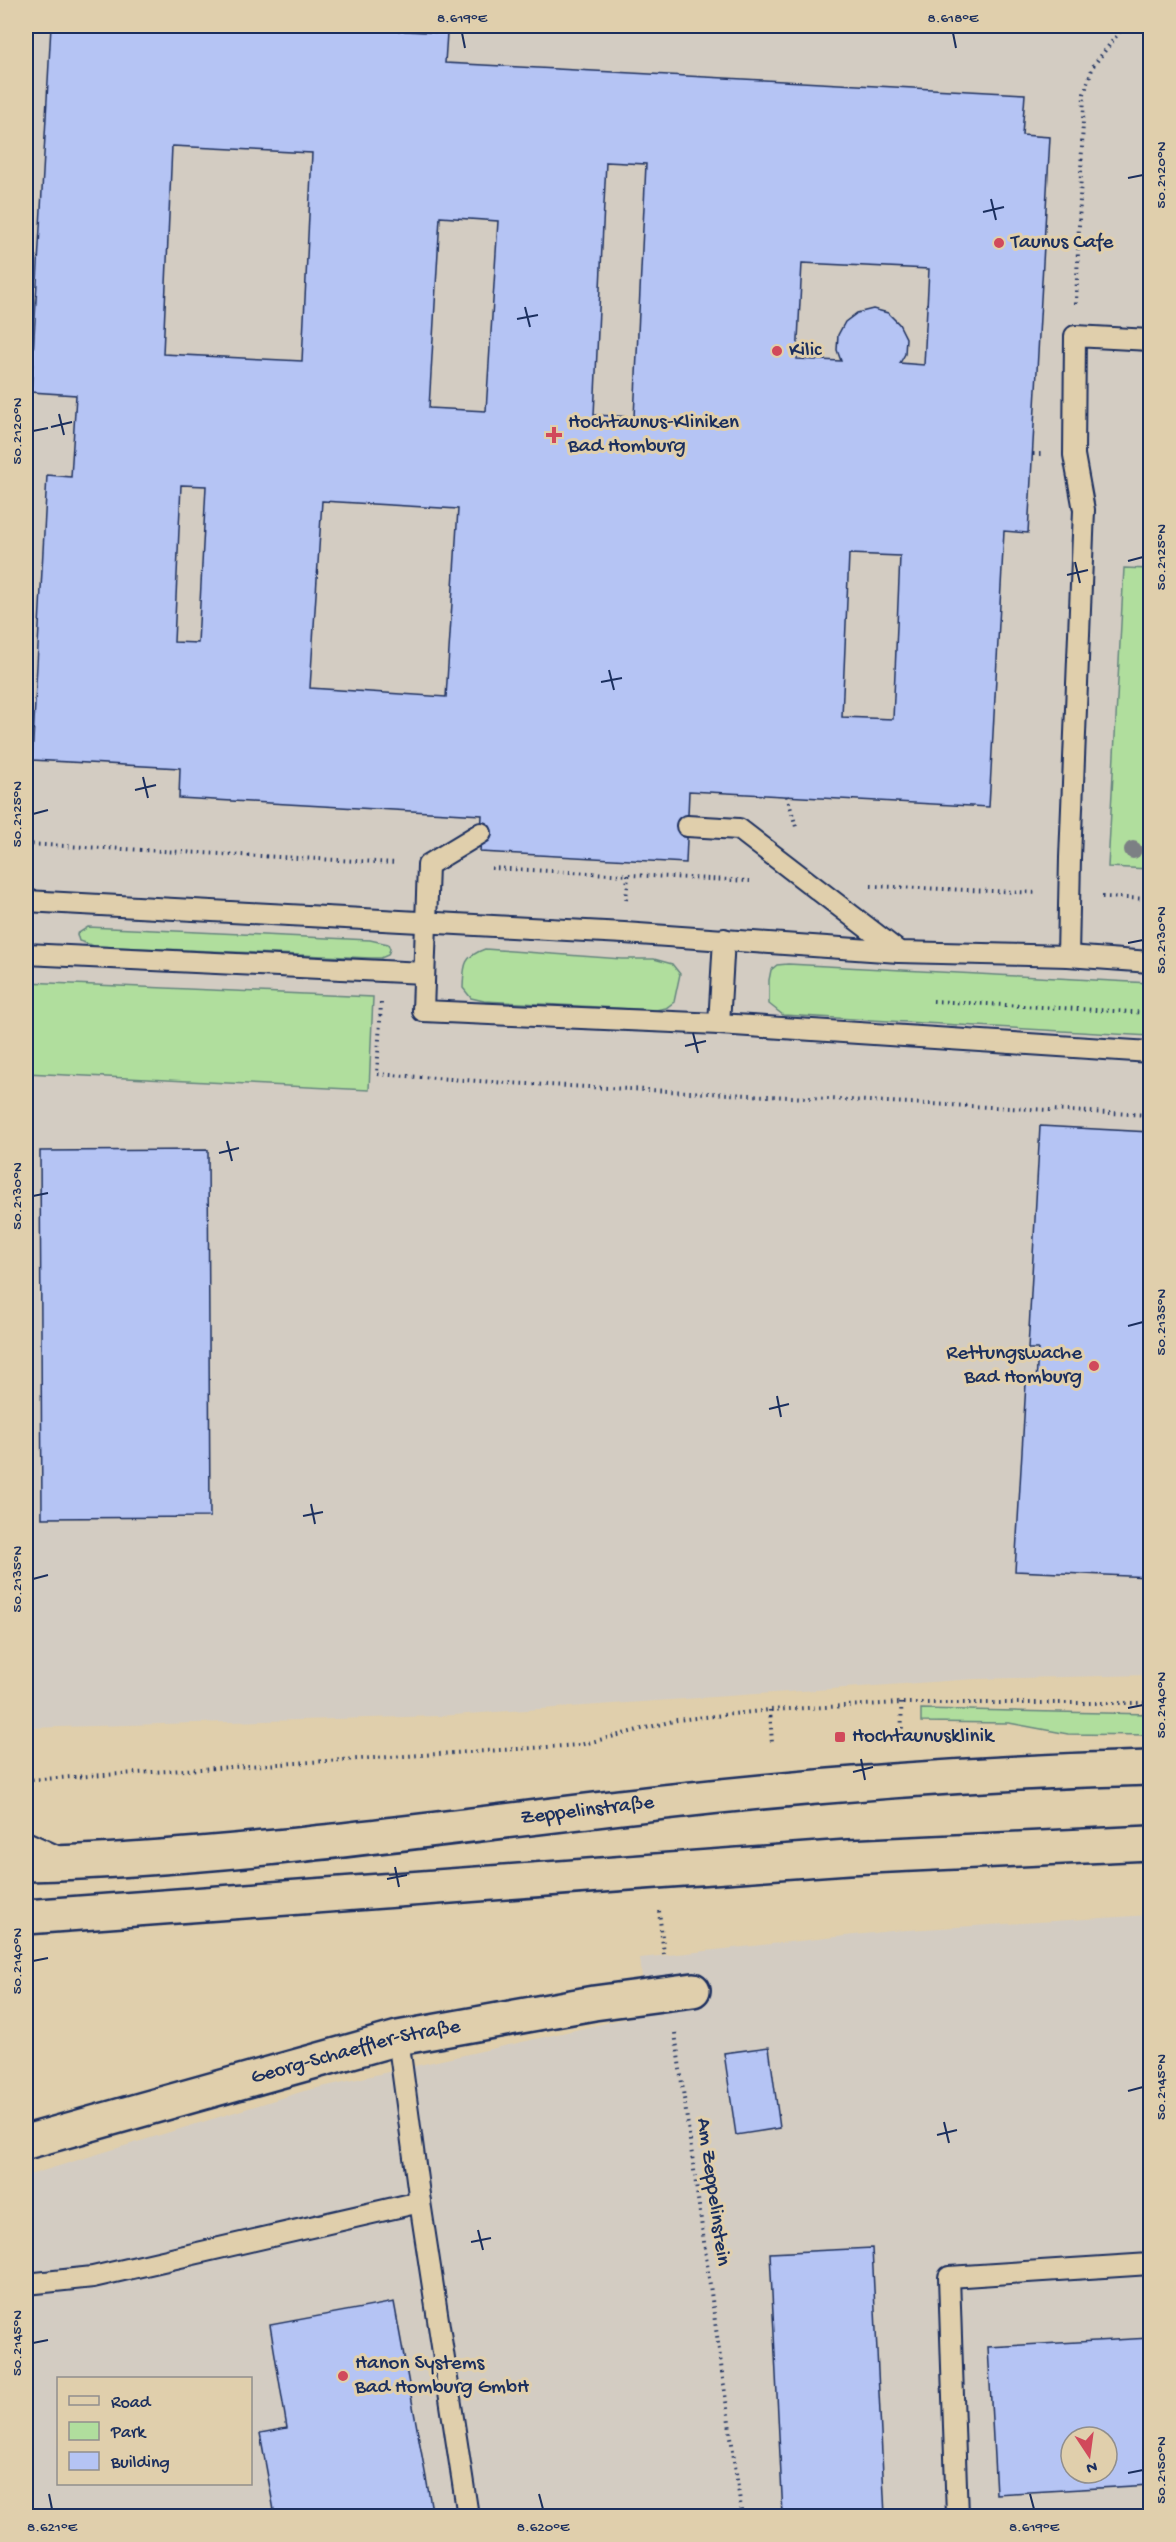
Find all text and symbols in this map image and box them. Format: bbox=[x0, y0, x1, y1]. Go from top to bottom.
text: 8.619°E bbox=[437, 10, 488, 28]
text: 8.618°E bbox=[928, 10, 979, 28]
text: 50.2120°N bbox=[1153, 141, 1171, 208]
place label: Taunus Cafe bbox=[1010, 231, 1115, 256]
marker: Taunus Cafe bbox=[992, 236, 1006, 250]
place label: Kilic bbox=[789, 339, 822, 364]
marker: Kilic bbox=[770, 344, 784, 358]
text: 50.2120°N bbox=[9, 397, 27, 464]
place label: Hochtaunus-Kliniken Bad Homburg bbox=[567, 411, 739, 460]
marker: Hochtaunus-Kliniken Bad Homburg bbox=[545, 426, 563, 444]
text: 50.2125°N bbox=[1153, 524, 1171, 590]
text: 50.2125°N bbox=[9, 781, 27, 847]
text: 50.2130°N bbox=[1153, 906, 1171, 974]
text: 50.2130°N bbox=[9, 1162, 27, 1230]
text: 50.2135°N bbox=[1153, 1288, 1171, 1355]
place label: Rettungswache Bad Homburg bbox=[946, 1342, 1083, 1391]
marker: Rettungswache Bad Homburg bbox=[1087, 1359, 1101, 1373]
text: 50.2135°N bbox=[9, 1545, 27, 1612]
text: 50.2140°N bbox=[1153, 1671, 1171, 1738]
place label: Hochtaunusklinik bbox=[852, 1725, 996, 1750]
marker: Hochtaunusklinik bbox=[833, 1730, 847, 1744]
street label: Zeppelinstraße bbox=[519, 1791, 657, 1831]
text: 50.2140°N bbox=[9, 1927, 27, 1994]
street label: Georg-Schaeffler-Straße bbox=[248, 2014, 464, 2091]
text: 50.2145°N bbox=[1153, 2054, 1171, 2120]
street label: Am Zeppelinstein bbox=[689, 2116, 735, 2268]
text: 50.2145°N bbox=[9, 2310, 27, 2376]
place label: Hanon Systems Bad Homburg GmbH bbox=[354, 2352, 530, 2401]
marker: Hanon Systems Bad Homburg GmbH bbox=[336, 2369, 350, 2383]
legend bbox=[57, 2377, 252, 2485]
text: Road bbox=[111, 2393, 152, 2414]
text: Park bbox=[110, 2423, 147, 2444]
north arrow bbox=[1059, 2425, 1119, 2485]
text: 50.2150°N bbox=[1153, 2436, 1171, 2504]
text: Building bbox=[110, 2453, 170, 2474]
text: N bbox=[1084, 2456, 1099, 2477]
text: 8.621°E bbox=[27, 2519, 78, 2537]
text: 8.620°E bbox=[517, 2519, 570, 2537]
text: 8.619°E bbox=[1009, 2519, 1060, 2537]

